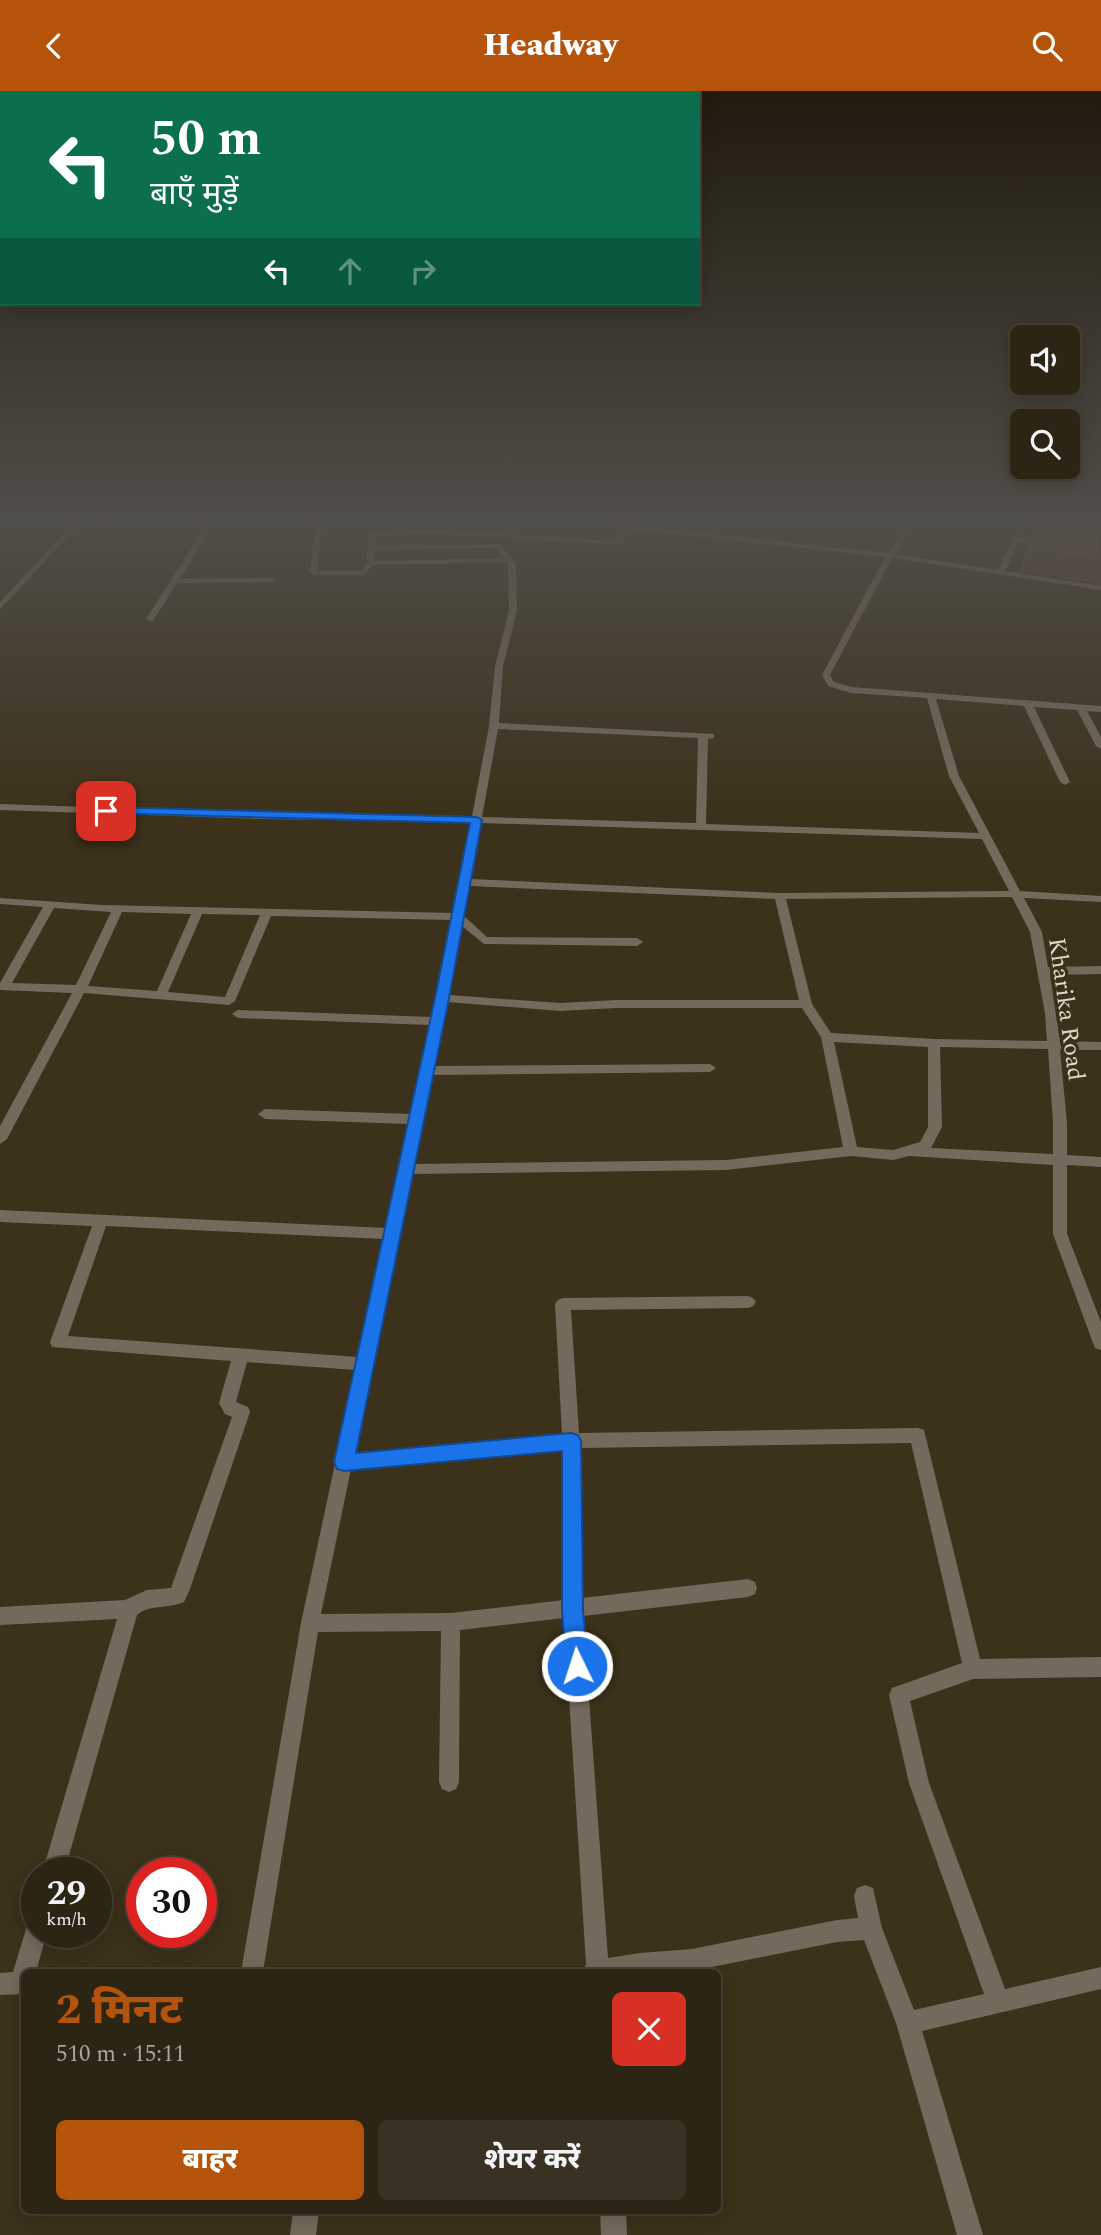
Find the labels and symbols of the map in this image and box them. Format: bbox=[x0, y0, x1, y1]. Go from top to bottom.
pin bbox=[76, 781, 136, 841]
street label: Kharika Road bbox=[1038, 935, 1094, 1083]
position arrow bbox=[540, 1629, 614, 1703]
speed limit sign: 30 bbox=[126, 1857, 217, 1948]

